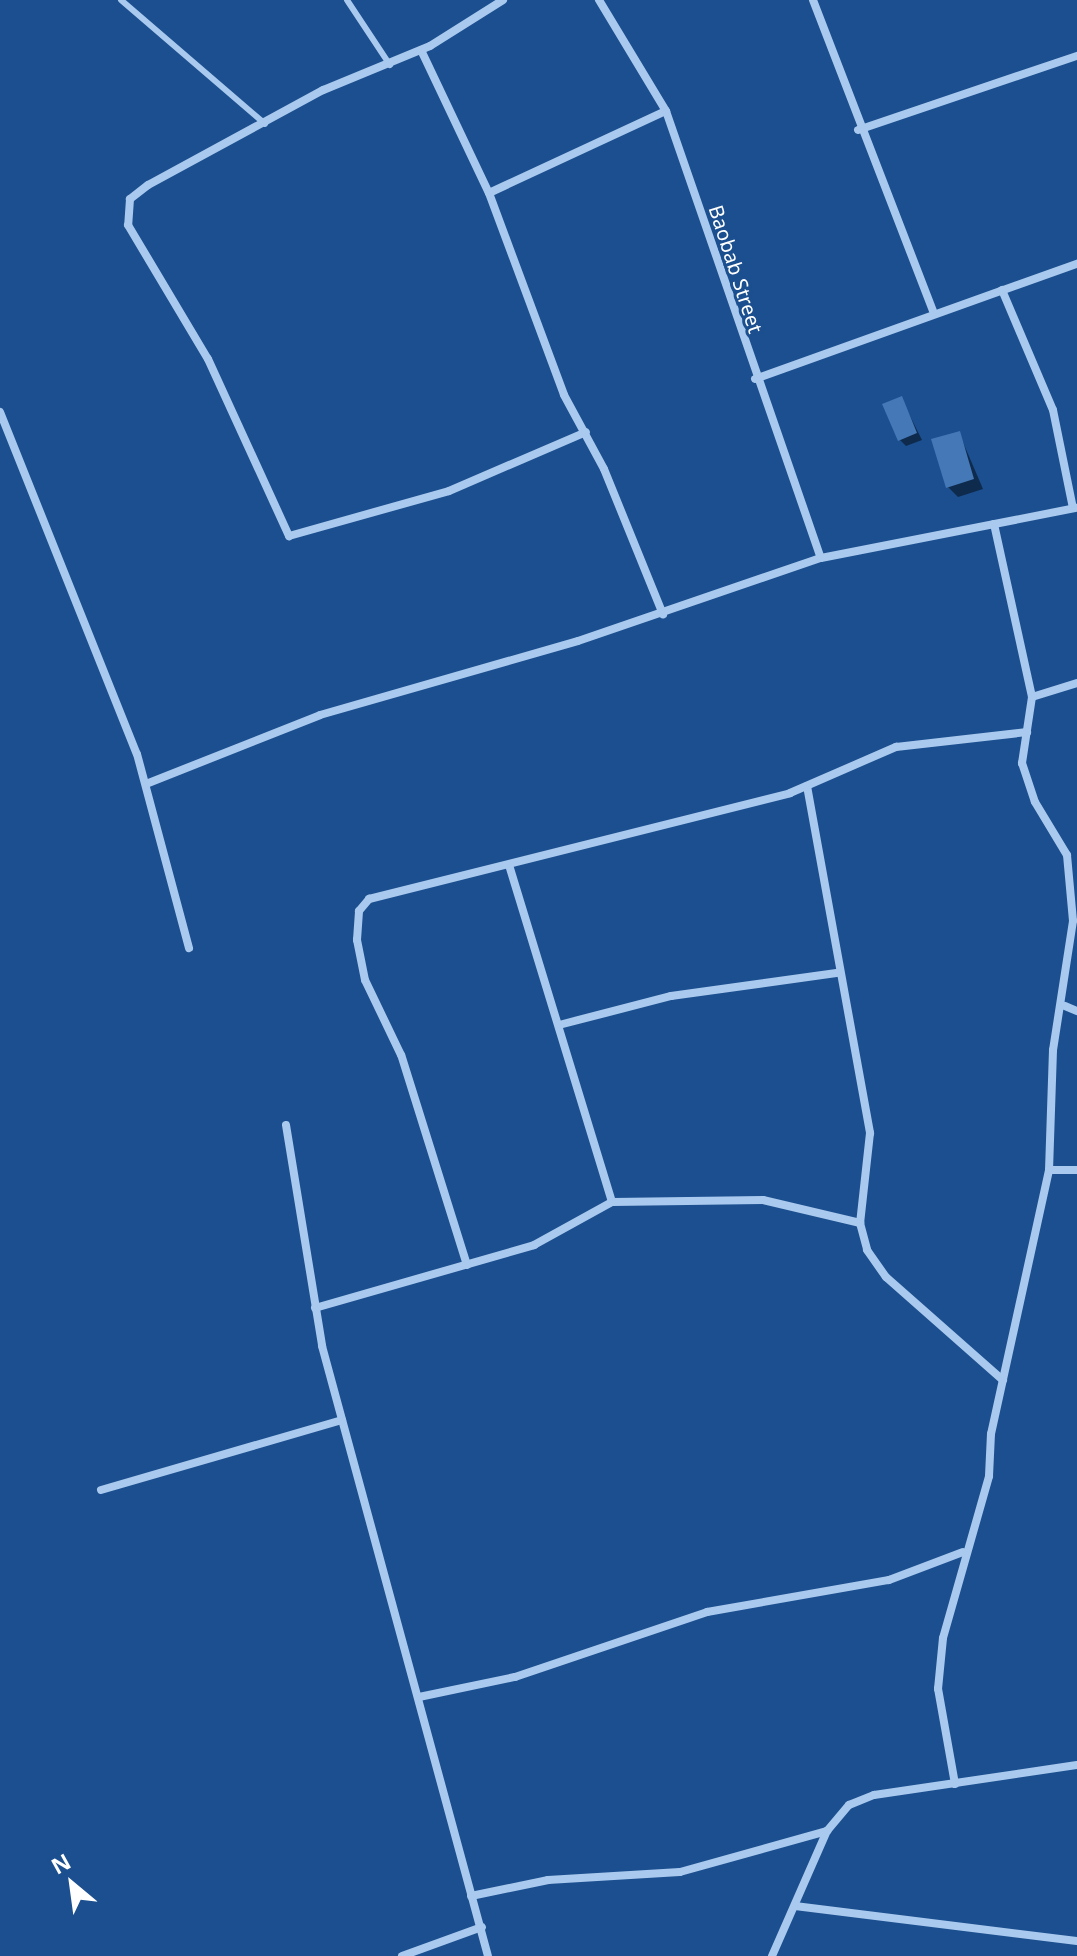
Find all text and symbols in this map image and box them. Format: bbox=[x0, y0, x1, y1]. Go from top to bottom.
street label: Baobab Street bbox=[704, 202, 768, 336]
north arrow bbox=[32, 1844, 112, 1924]
text: N bbox=[45, 1846, 75, 1880]

